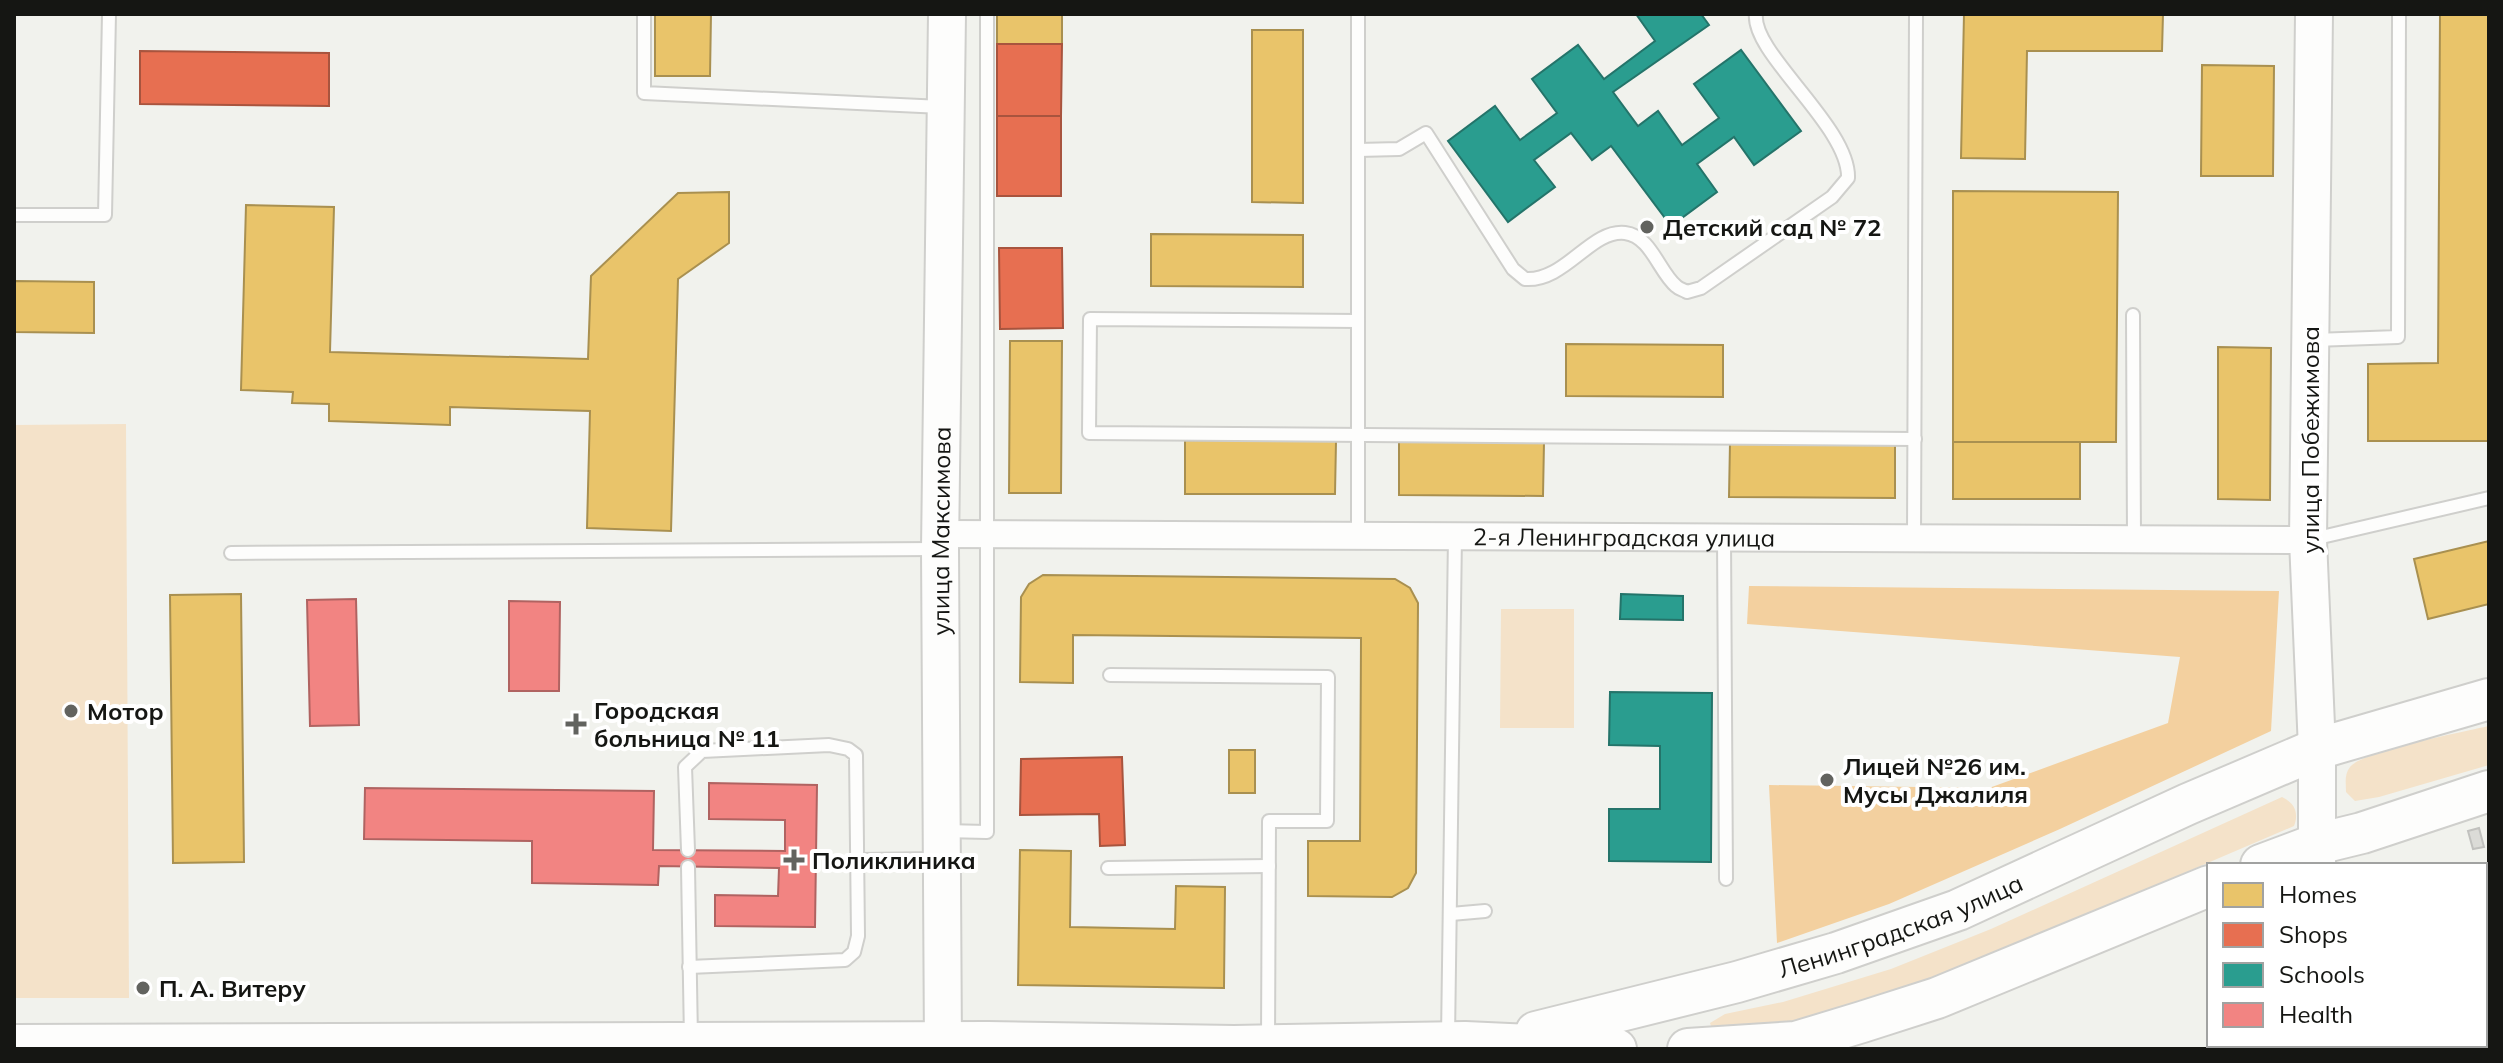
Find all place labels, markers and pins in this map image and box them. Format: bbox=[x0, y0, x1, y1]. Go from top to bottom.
place label: Детский сад № 72 bbox=[1663, 212, 1882, 242]
marker: Детский сад № 72 bbox=[1638, 218, 1656, 236]
place label: Городская больница № 11 bbox=[594, 695, 780, 753]
place label: Мотор bbox=[87, 696, 164, 726]
marker: Мотор bbox=[62, 702, 80, 720]
marker: Городская больница № 11 bbox=[565, 713, 587, 735]
place label: Лицей №26 им. Мусы Джалиля bbox=[1843, 751, 2028, 809]
marker: Лицей №26 им. Мусы Джалиля bbox=[1818, 771, 1836, 789]
place label: Поликлиника bbox=[812, 845, 976, 875]
marker: Поликлиника bbox=[783, 849, 805, 871]
place label: П. А. Витеру bbox=[159, 973, 306, 1003]
marker: П. А. Витеру bbox=[134, 979, 152, 997]

